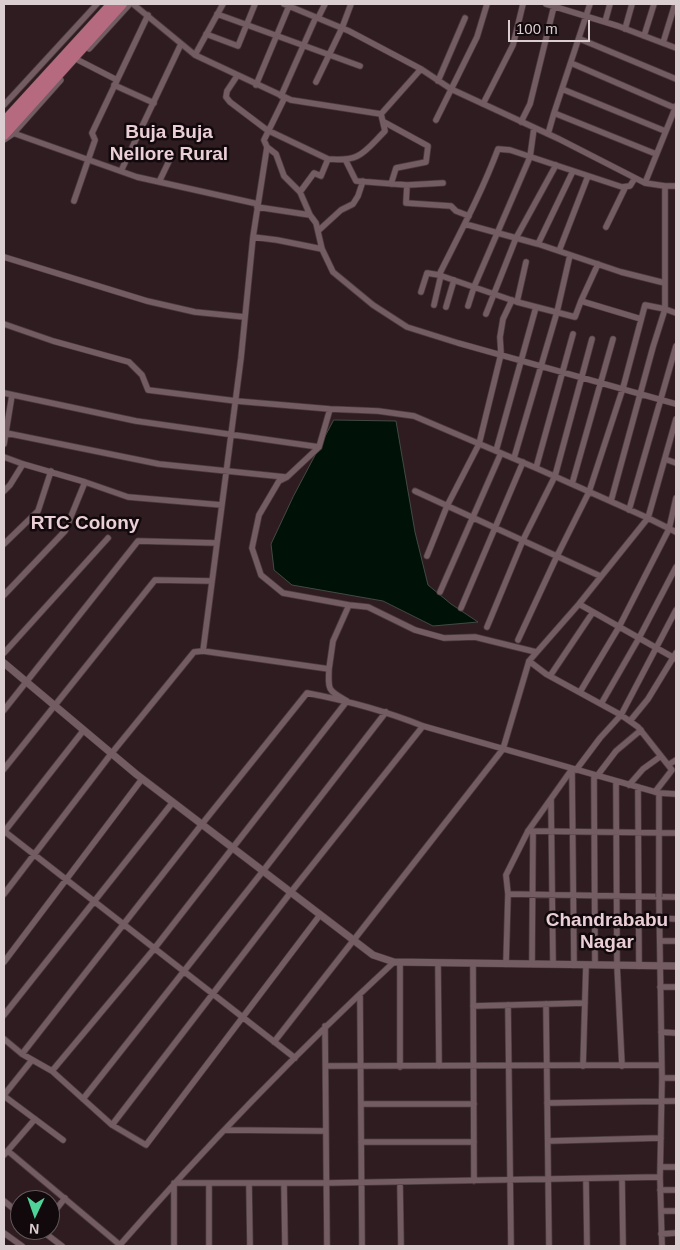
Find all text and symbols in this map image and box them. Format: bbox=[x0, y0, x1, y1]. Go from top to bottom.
scale bar bbox=[510, 10, 592, 42]
text: 100 m bbox=[516, 20, 558, 37]
district label: Buja Buja Nellore Rural bbox=[110, 122, 228, 166]
district label: RTC Colony bbox=[31, 513, 139, 535]
district label: Chandrababu Nagar bbox=[546, 910, 668, 954]
north arrow bbox=[10, 1190, 60, 1240]
text: N bbox=[29, 1221, 40, 1237]

